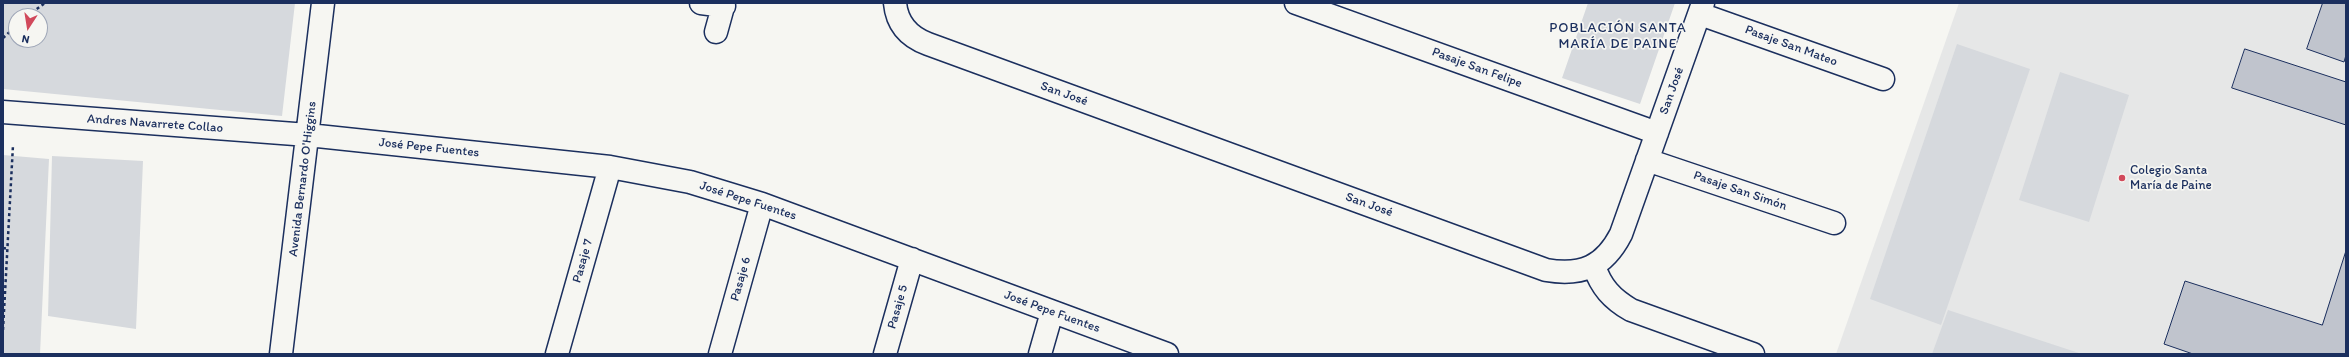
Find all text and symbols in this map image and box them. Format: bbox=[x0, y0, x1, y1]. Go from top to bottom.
north arrow bbox=[8, 8, 48, 48]
district label: POBLACIÓN SANTA MARÍA DE PAINE bbox=[1549, 20, 1687, 52]
street label: Pasaje San Mateo bbox=[1743, 22, 1839, 70]
text: N bbox=[21, 32, 31, 46]
street label: Pasaje San Felipe bbox=[1430, 44, 1524, 92]
street label: San José bbox=[1656, 65, 1688, 117]
street label: San José bbox=[1038, 78, 1090, 110]
street label: Avenida Bernardo O'Higgins bbox=[286, 101, 320, 257]
street label: Andres Navarrete Collao bbox=[86, 111, 224, 137]
street label: José Pepe Fuentes bbox=[378, 135, 480, 161]
place label: Colegio Santa María de Paine bbox=[2130, 163, 2212, 194]
street label: Pasaje San Simón bbox=[1691, 168, 1789, 214]
marker: Colegio Santa María de Paine bbox=[2117, 173, 2127, 183]
street label: José Pepe Fuentes bbox=[698, 178, 798, 224]
street label: San José bbox=[1343, 189, 1395, 221]
street label: Pasaje 7 bbox=[569, 237, 597, 285]
street label: Pasaje 6 bbox=[727, 255, 755, 303]
street label: Pasaje 5 bbox=[884, 283, 912, 331]
street label: José Pepe Fuentes bbox=[1002, 287, 1102, 337]

